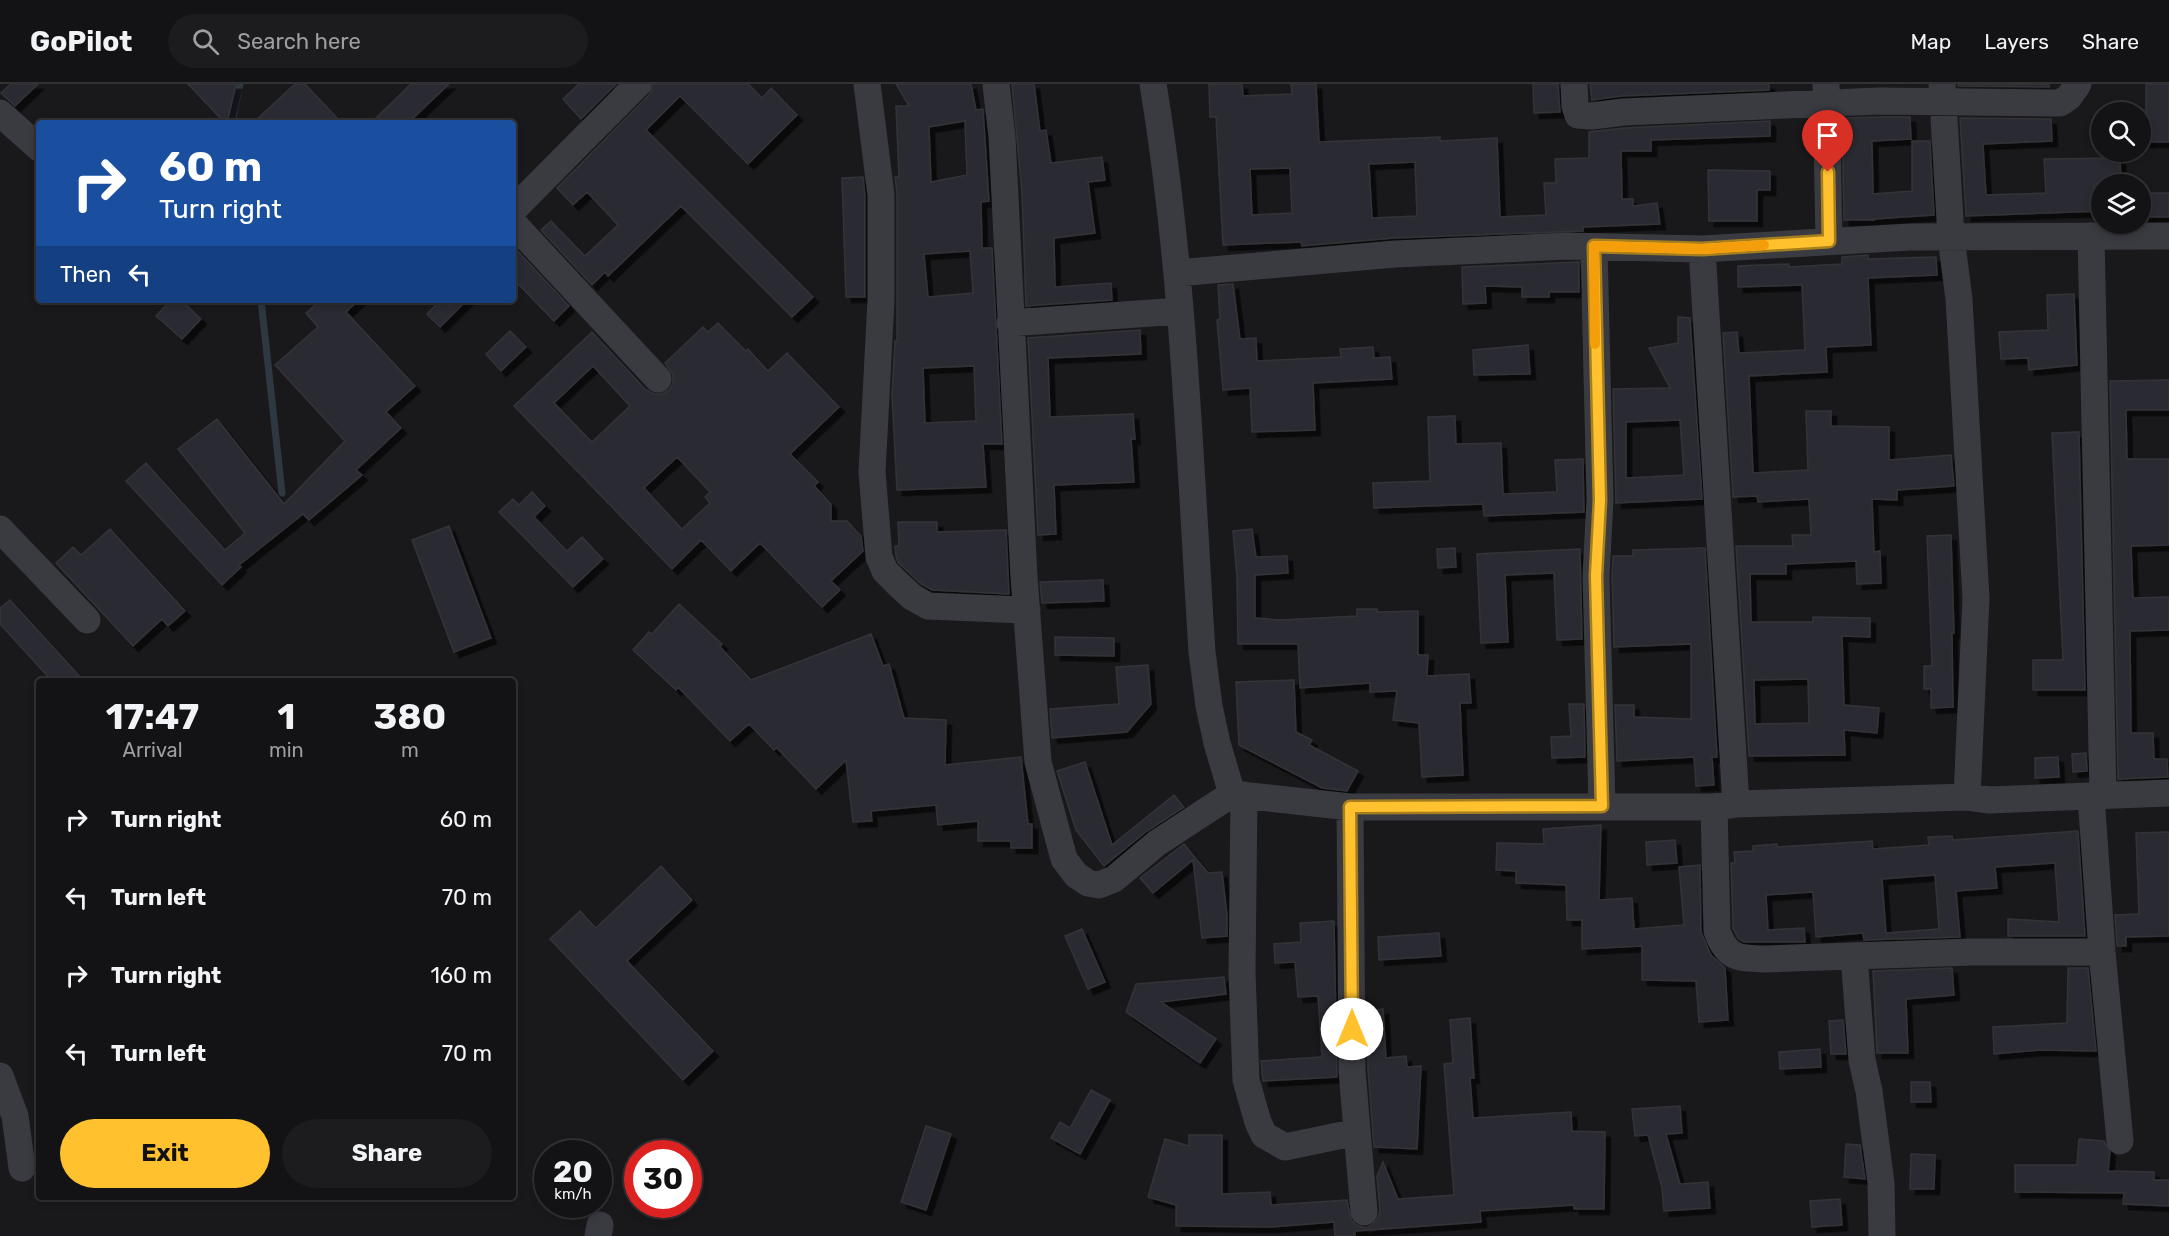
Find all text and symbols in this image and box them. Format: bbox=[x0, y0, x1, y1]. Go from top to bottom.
search box bbox=[168, 14, 588, 68]
text: GoPilot bbox=[30, 25, 132, 58]
icon: search bbox=[189, 25, 222, 58]
text: Search here bbox=[237, 28, 361, 55]
text: Map bbox=[1910, 29, 1951, 54]
text: Layers bbox=[1984, 29, 2049, 54]
text: Share bbox=[2082, 29, 2139, 54]
map controls bbox=[2091, 102, 2151, 234]
button: search bbox=[2091, 102, 2151, 162]
pin bbox=[1802, 110, 1853, 172]
icon: arrive bbox=[1811, 119, 1844, 152]
text: 60 m bbox=[159, 142, 262, 192]
icon: right bbox=[60, 144, 138, 222]
button: layers bbox=[2091, 174, 2151, 234]
text: Turn right bbox=[159, 193, 282, 225]
icon: left bbox=[123, 258, 156, 291]
text: Then bbox=[60, 261, 111, 288]
text: 17:47 bbox=[106, 695, 199, 738]
text: 1 bbox=[277, 695, 295, 738]
text: 380 bbox=[374, 695, 446, 738]
text: Arrival bbox=[122, 738, 183, 762]
text: min bbox=[269, 738, 304, 762]
text: m bbox=[401, 738, 419, 762]
icon: right bbox=[60, 803, 93, 836]
text: Turn right bbox=[111, 806, 221, 833]
text: 60 m bbox=[440, 806, 492, 833]
icon: left bbox=[60, 881, 93, 914]
text: Turn left bbox=[111, 884, 206, 911]
text: 70 m bbox=[442, 884, 492, 911]
icon: right bbox=[60, 959, 93, 992]
text: Turn right bbox=[111, 962, 221, 989]
text: 160 m bbox=[430, 962, 492, 989]
position arrow bbox=[1320, 997, 1384, 1061]
icon: left bbox=[60, 1037, 93, 1070]
text: Turn left bbox=[111, 1040, 206, 1067]
text: 70 m bbox=[442, 1040, 492, 1067]
button: Exit bbox=[60, 1119, 270, 1188]
button: Share bbox=[282, 1119, 492, 1188]
speed limit sign: 30 bbox=[624, 1140, 702, 1218]
text: 20 bbox=[553, 1154, 593, 1190]
text: km/h bbox=[554, 1185, 592, 1203]

